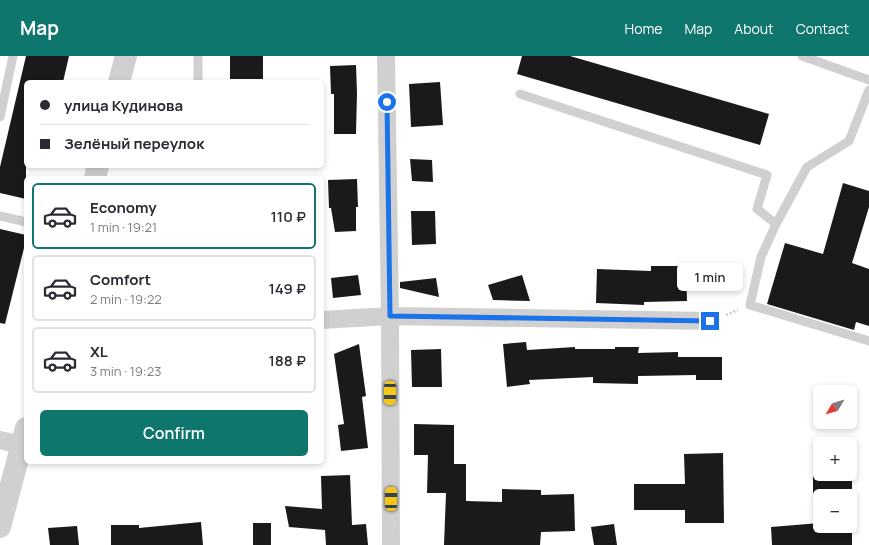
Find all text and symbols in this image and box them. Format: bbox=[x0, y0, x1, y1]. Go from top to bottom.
text: Map bbox=[20, 15, 59, 41]
text: Home bbox=[625, 19, 662, 38]
text: Map bbox=[684, 19, 712, 38]
text: About bbox=[734, 19, 774, 38]
text: Contact bbox=[796, 19, 849, 38]
route start bbox=[378, 93, 396, 111]
text: улица Кудинова bbox=[64, 95, 183, 116]
text: Зелёный переулок bbox=[64, 133, 204, 154]
text: Economy bbox=[90, 197, 157, 218]
icon: car bbox=[42, 198, 78, 234]
text: 110 ₽ bbox=[271, 206, 306, 227]
text: 1 min · 19:21 bbox=[90, 218, 157, 236]
callout: 1 min bbox=[677, 263, 743, 291]
text: 1 min bbox=[695, 268, 726, 286]
text: Comfort bbox=[90, 269, 151, 290]
icon: car bbox=[42, 270, 78, 306]
text: 149 ₽ bbox=[268, 278, 306, 299]
text: 2 min · 19:22 bbox=[90, 290, 162, 308]
route end bbox=[701, 312, 719, 330]
text: XL bbox=[90, 341, 108, 362]
icon: car bbox=[42, 342, 78, 378]
text: 188 ₽ bbox=[268, 350, 306, 371]
text: 3 min · 19:23 bbox=[90, 362, 161, 380]
car bbox=[384, 381, 396, 405]
north arrow bbox=[813, 385, 857, 429]
map controls bbox=[813, 385, 857, 533]
button: Confirm bbox=[40, 410, 308, 456]
button: + bbox=[813, 437, 857, 481]
car bbox=[385, 487, 397, 511]
button: − bbox=[813, 489, 857, 533]

